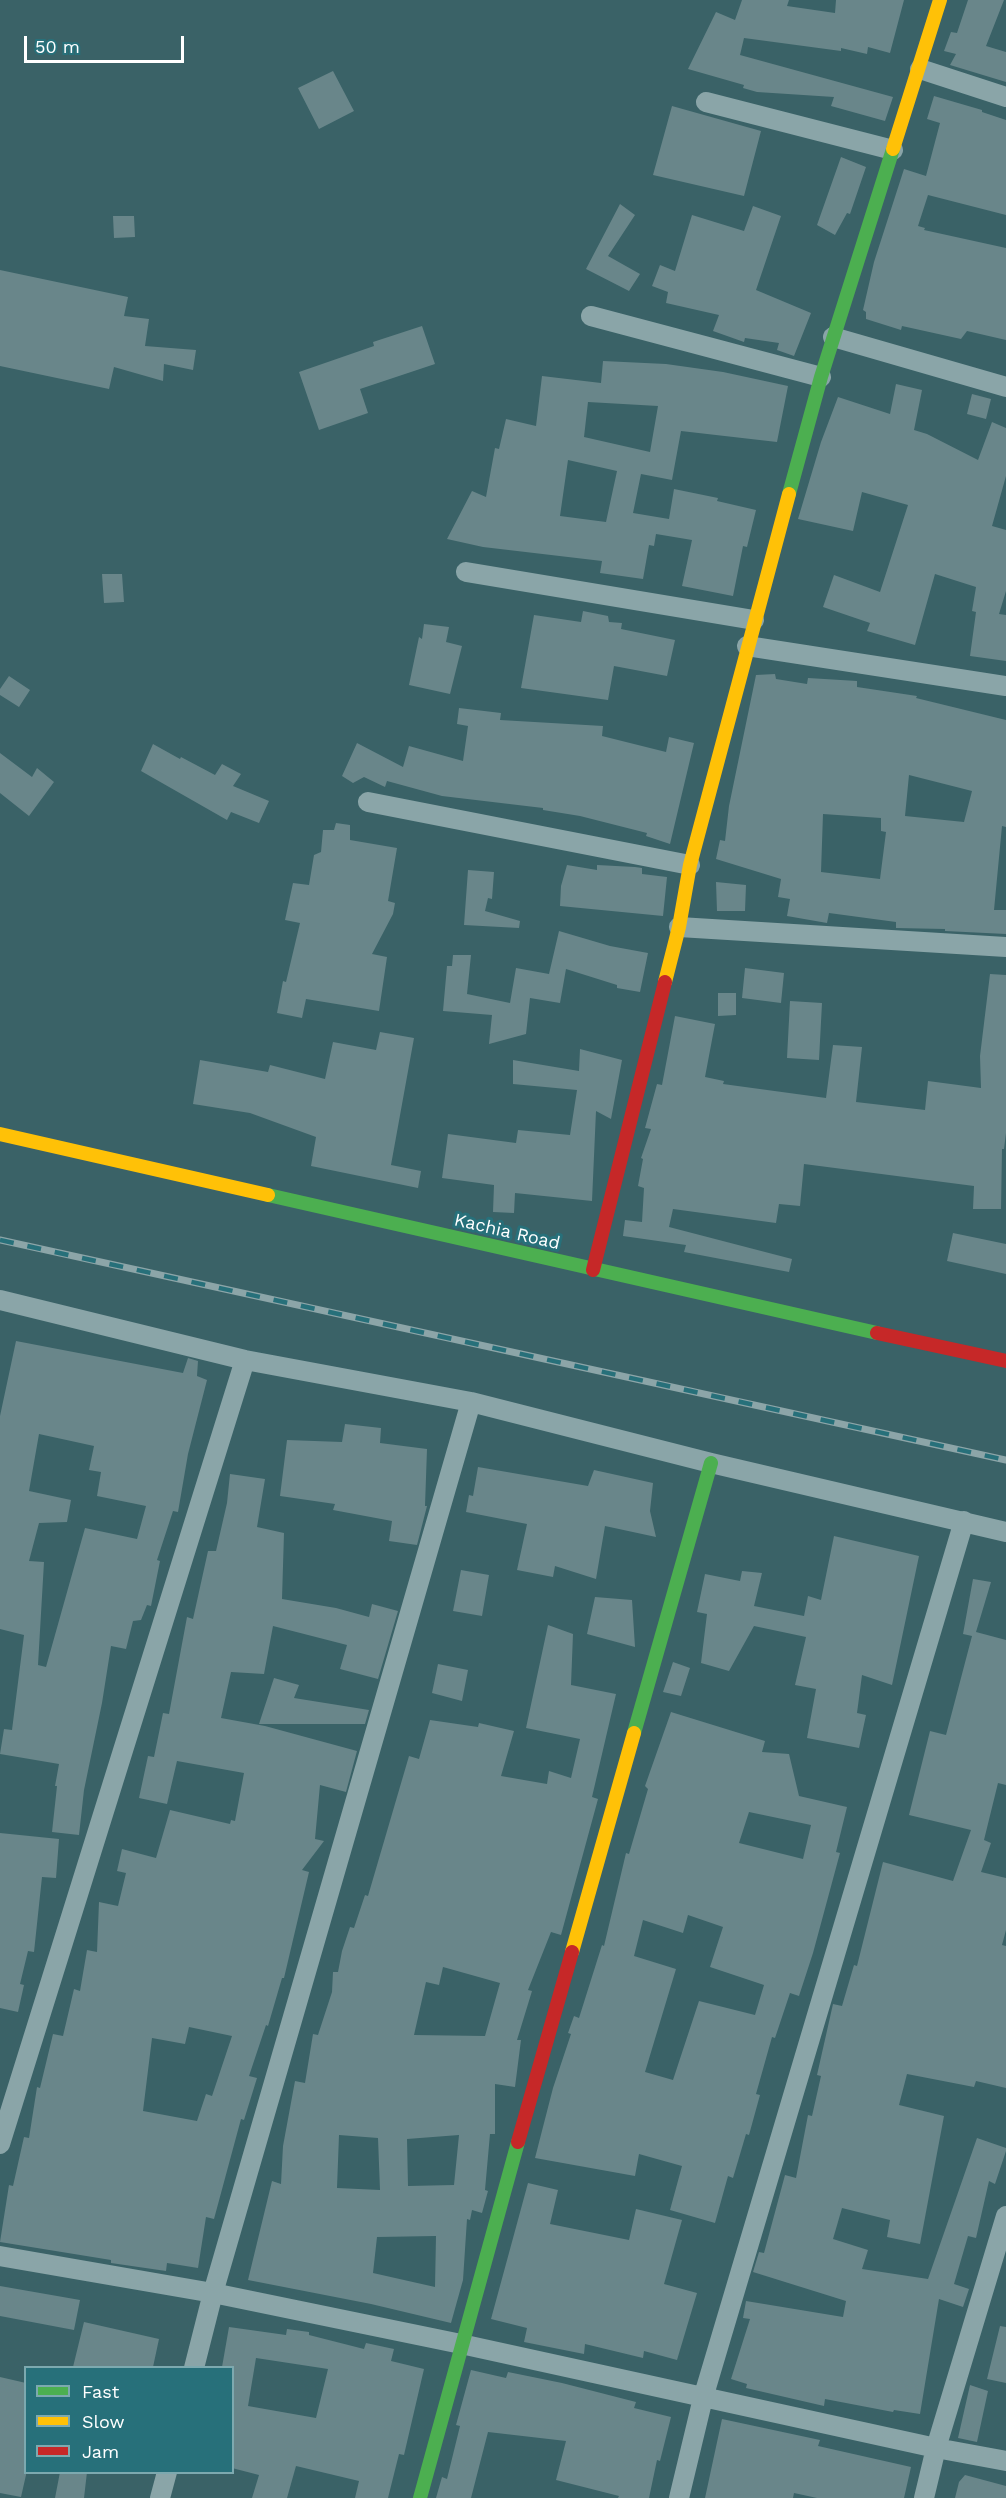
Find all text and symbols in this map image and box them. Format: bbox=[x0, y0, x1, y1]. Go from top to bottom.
scale bar bbox=[27, 24, 188, 62]
text: 50 m bbox=[35, 36, 80, 57]
street label: Kachia Road bbox=[452, 1209, 562, 1255]
legend bbox=[24, 2366, 234, 2474]
text: Fast bbox=[82, 2381, 119, 2402]
text: Slow bbox=[82, 2411, 125, 2432]
text: Jam bbox=[82, 2441, 119, 2462]

